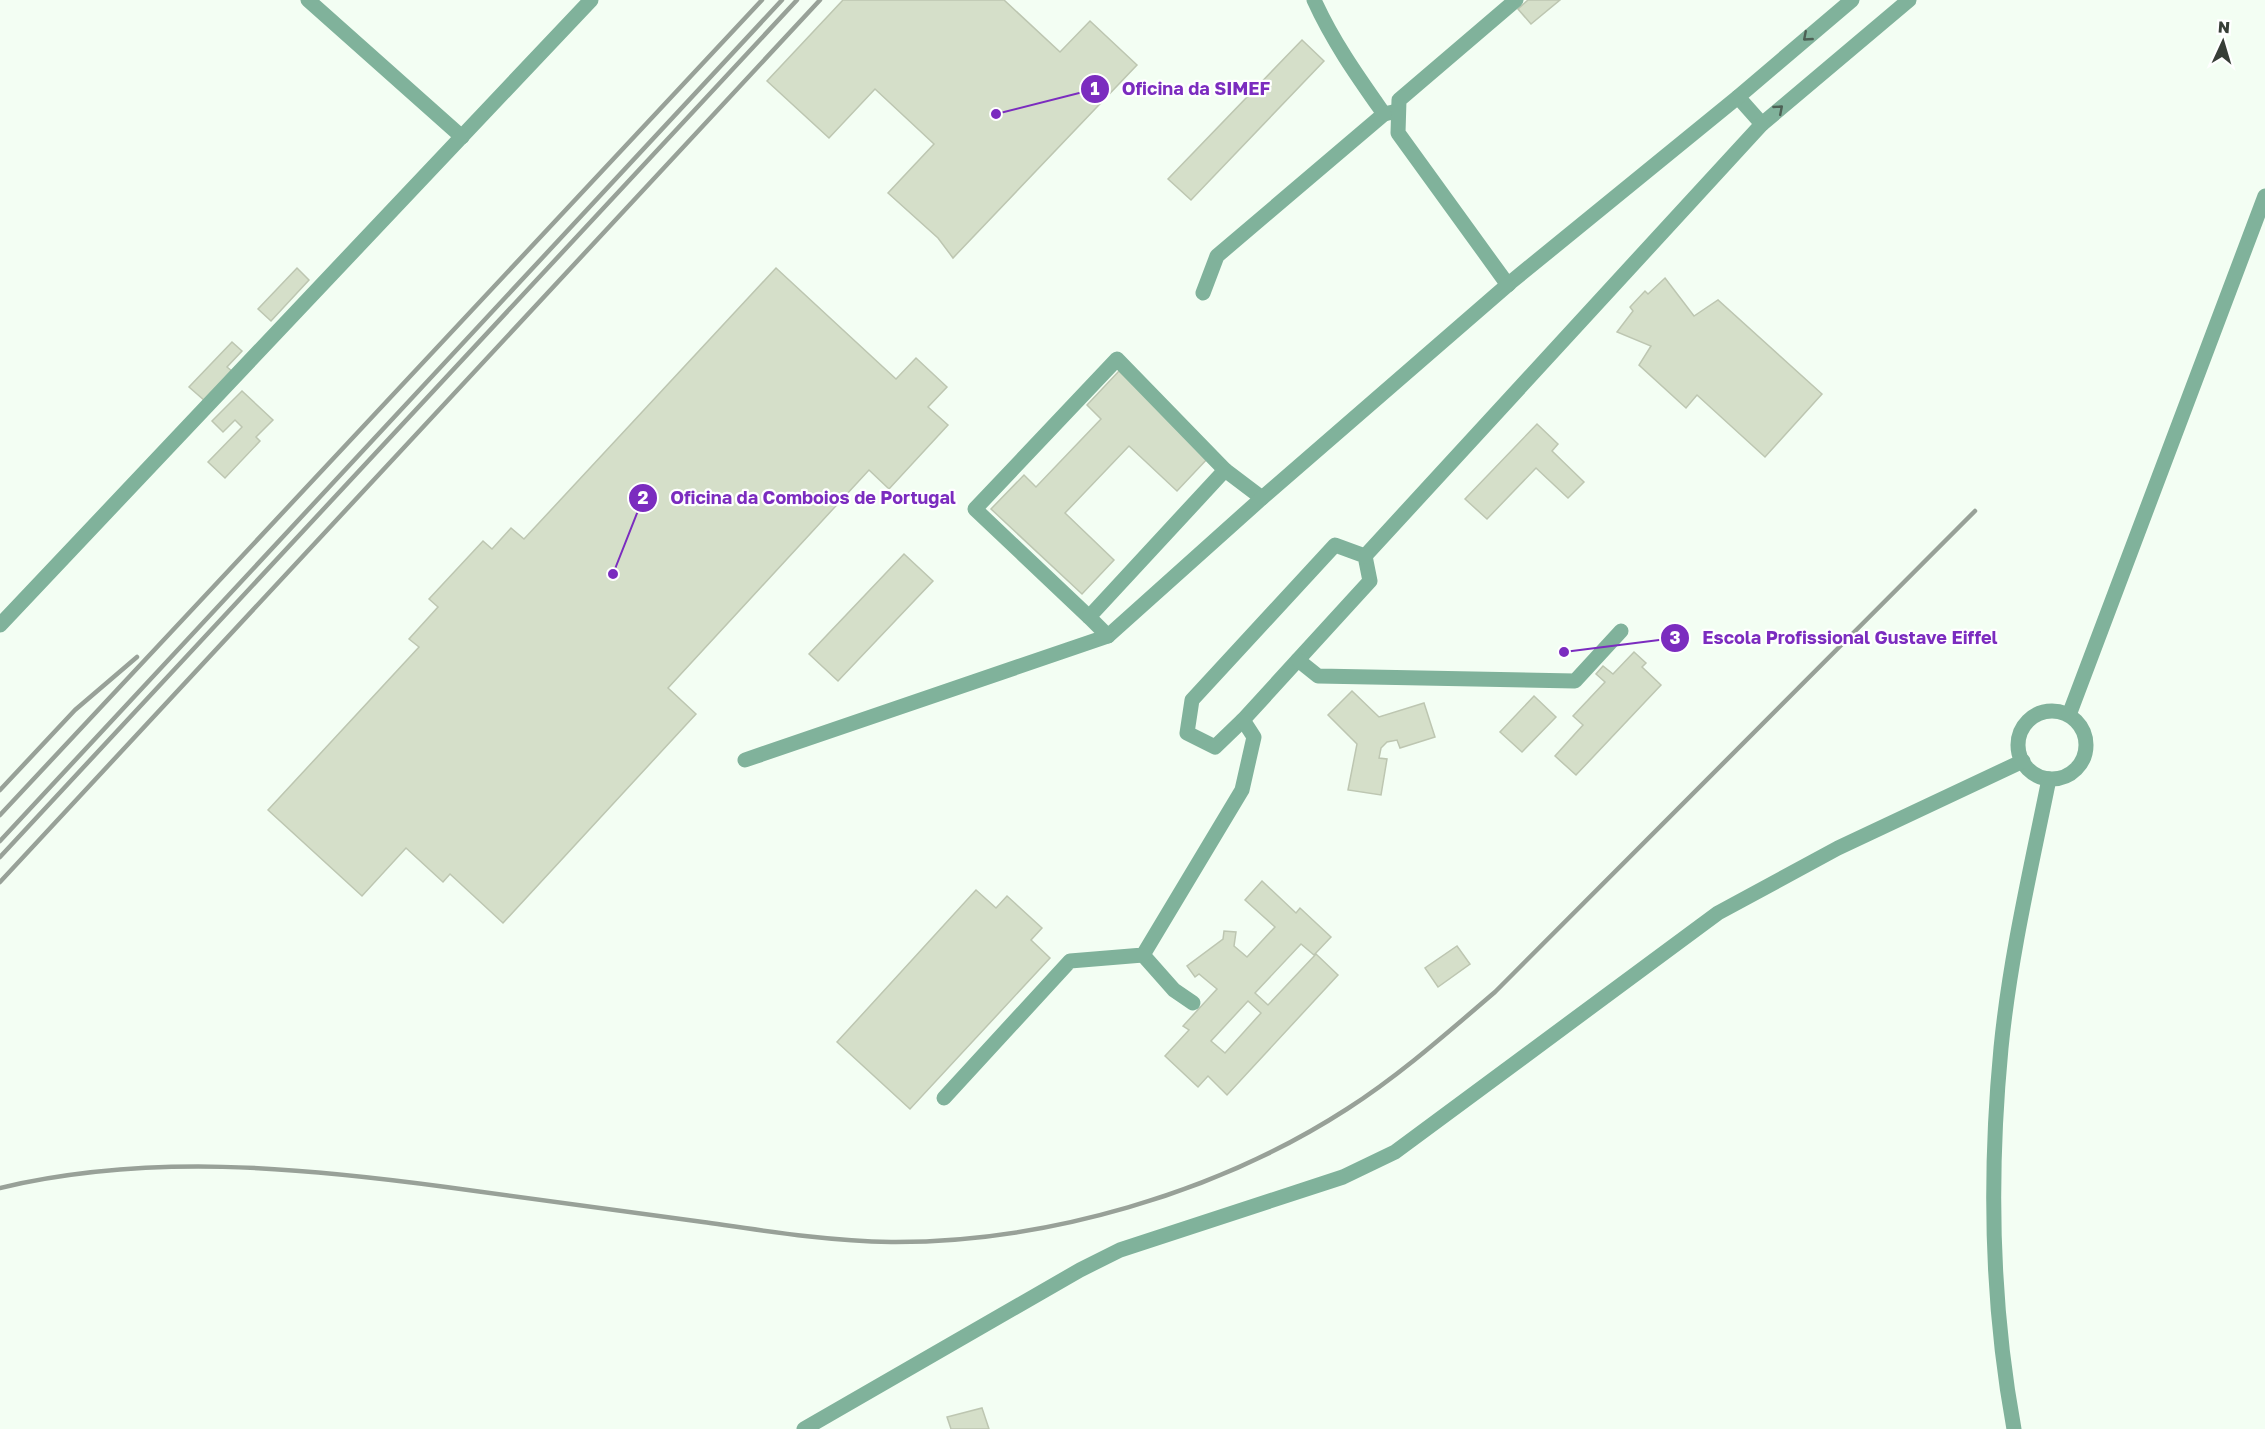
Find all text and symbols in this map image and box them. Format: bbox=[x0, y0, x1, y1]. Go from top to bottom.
north arrow bbox=[2193, 12, 2253, 72]
text: N bbox=[2217, 17, 2231, 37]
one-way arrow bbox=[1803, 30, 1814, 41]
callout: Oficina da SIMEF bbox=[1080, 71, 1282, 107]
text: 1 bbox=[1090, 77, 1100, 99]
text: Oficina da SIMEF bbox=[1122, 77, 1271, 99]
one-way arrow bbox=[1772, 105, 1783, 116]
callout: Oficina da Comboios de Portugal bbox=[628, 480, 968, 516]
text: 2 bbox=[638, 486, 649, 508]
text: Oficina da Comboios de Portugal bbox=[670, 486, 956, 508]
callout: Escola Profissional Gustave Eiffel bbox=[1660, 620, 2010, 656]
text: 3 bbox=[1670, 626, 1681, 648]
text: Escola Profissional Gustave Eiffel bbox=[1702, 626, 1998, 648]

